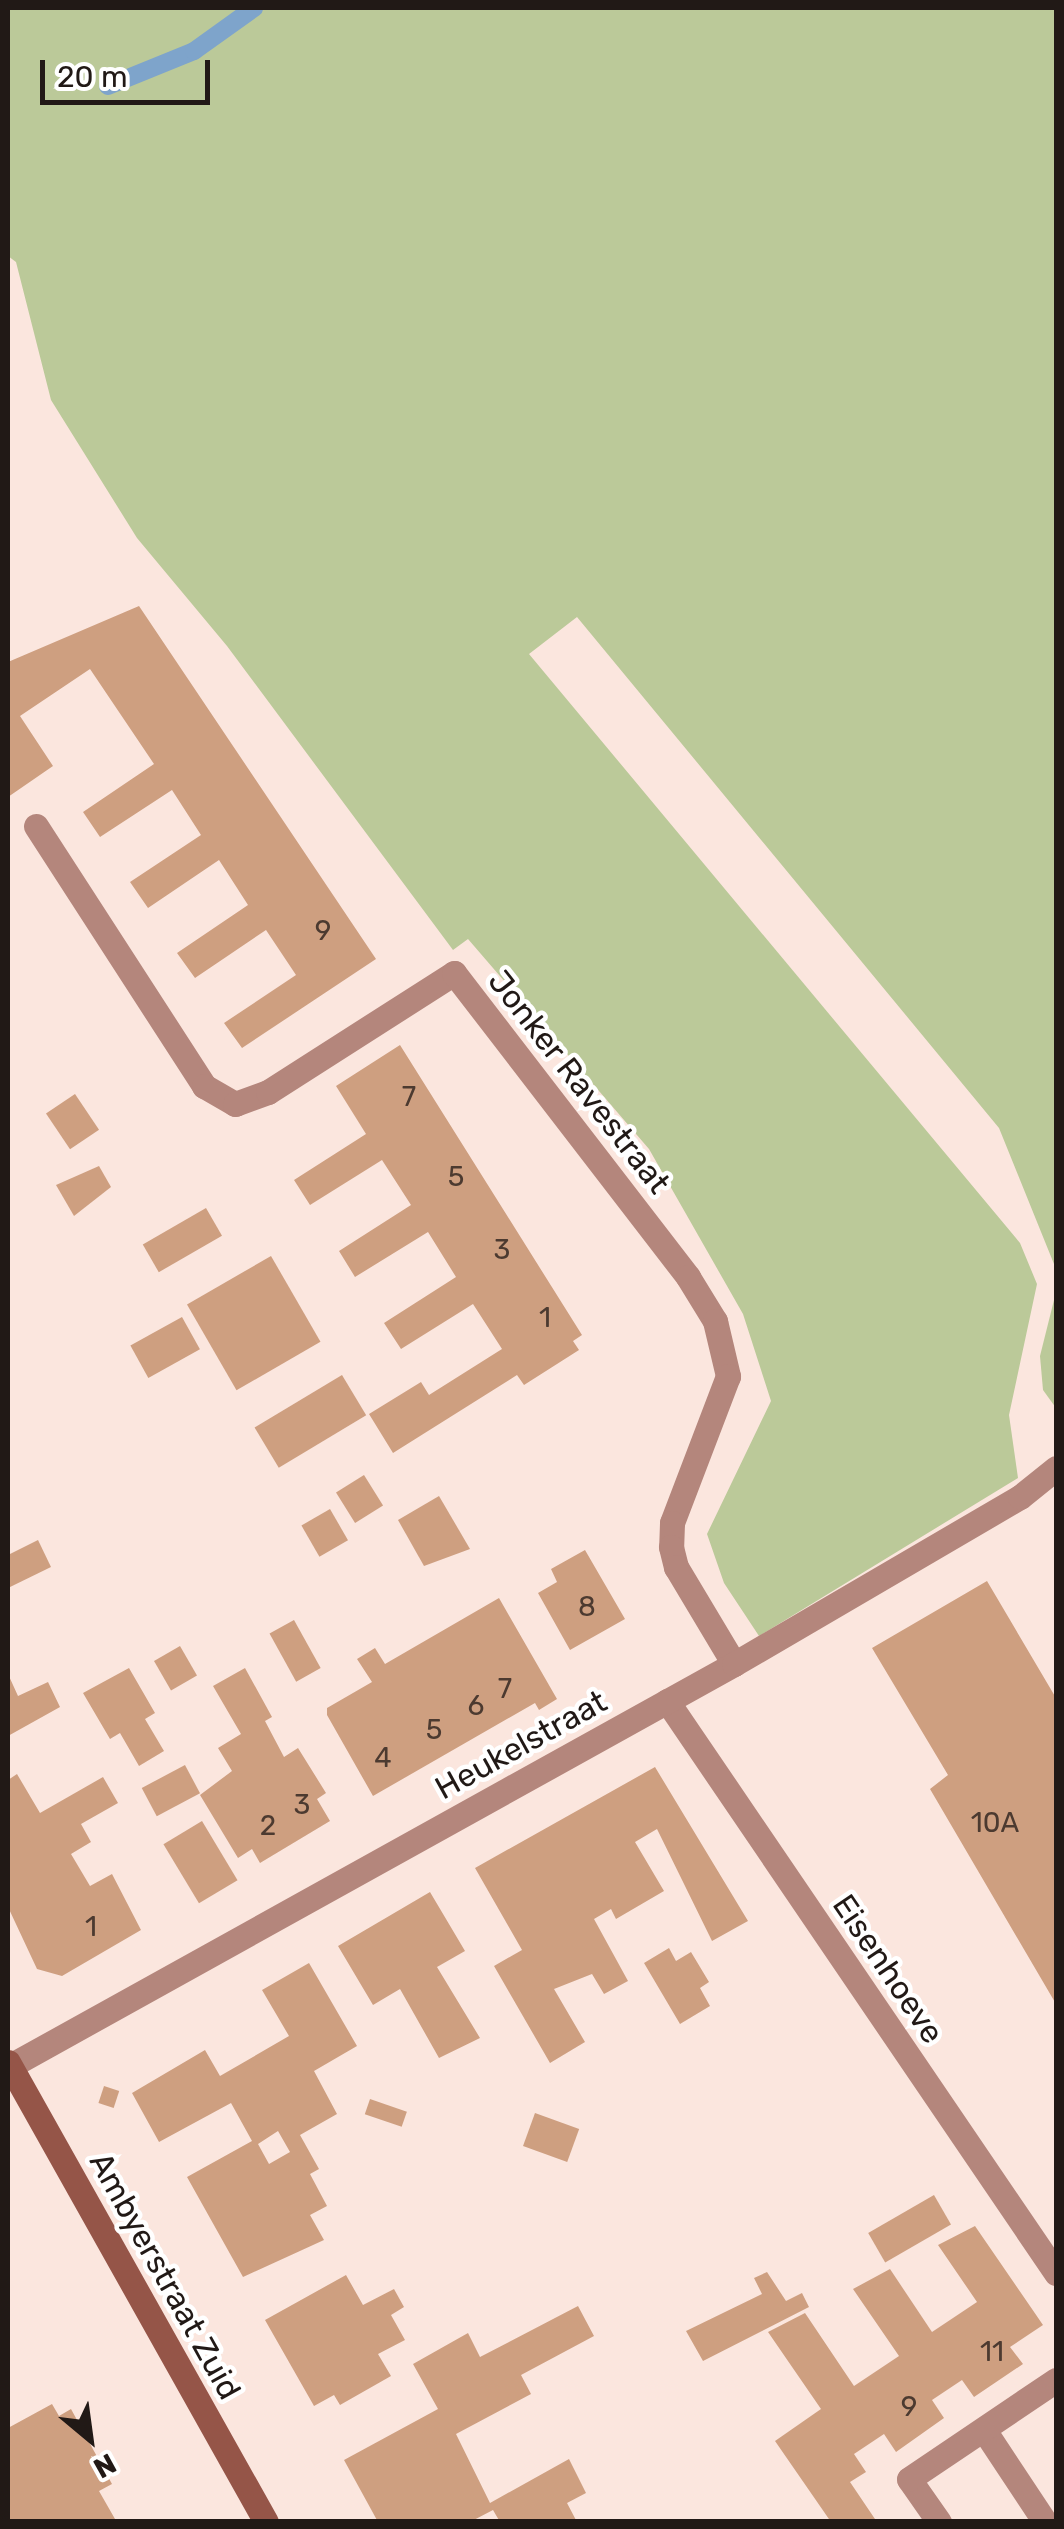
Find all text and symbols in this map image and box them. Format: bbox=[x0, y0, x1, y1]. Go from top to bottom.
scale bar bbox=[45, 40, 215, 102]
text: 20 m bbox=[57, 59, 128, 95]
house number: 9 bbox=[315, 914, 331, 948]
street label: Jonker Ravestraat bbox=[480, 962, 678, 1202]
house number: 7 bbox=[402, 1080, 416, 1114]
house number: 5 bbox=[448, 1160, 464, 1194]
house number: 3 bbox=[494, 1233, 510, 1267]
house number: 1 bbox=[539, 1301, 551, 1335]
house number: 8 bbox=[578, 1590, 596, 1624]
house number: 7 bbox=[498, 1672, 512, 1706]
street label: Heukelstraat bbox=[429, 1682, 613, 1808]
house number: 6 bbox=[468, 1689, 484, 1723]
house number: 5 bbox=[426, 1713, 442, 1747]
house number: 4 bbox=[374, 1741, 392, 1775]
house number: 3 bbox=[294, 1788, 310, 1822]
house number: 10A bbox=[971, 1806, 1019, 1840]
house number: 2 bbox=[260, 1809, 276, 1843]
street label: Eisenhoeve bbox=[824, 1887, 952, 2051]
house number: 1 bbox=[85, 1910, 97, 1944]
street label: Ambyerstraat Zuid bbox=[81, 2146, 249, 2406]
house number: 11 bbox=[980, 2335, 1004, 2369]
north arrow bbox=[40, 2389, 140, 2489]
house number: 9 bbox=[901, 2390, 917, 2424]
text: N bbox=[88, 2446, 122, 2485]

